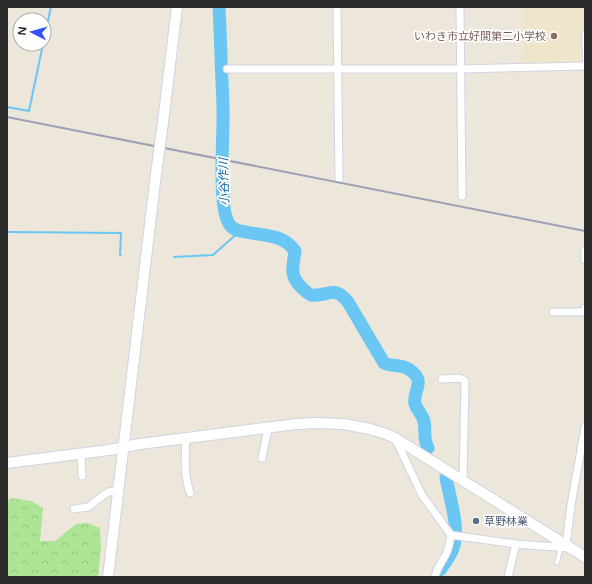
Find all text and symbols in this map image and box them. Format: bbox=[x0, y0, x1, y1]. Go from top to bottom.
north arrow bbox=[12, 12, 52, 52]
text: N bbox=[16, 26, 29, 36]
place label: いわき市立好間第二小学校 bbox=[414, 30, 546, 43]
marker: いわき市立好間第二小学校 bbox=[549, 31, 559, 41]
water label: 小谷作川 bbox=[217, 156, 231, 206]
place label: 草野林業 bbox=[484, 515, 528, 528]
marker: 草野林業 bbox=[471, 516, 481, 526]

